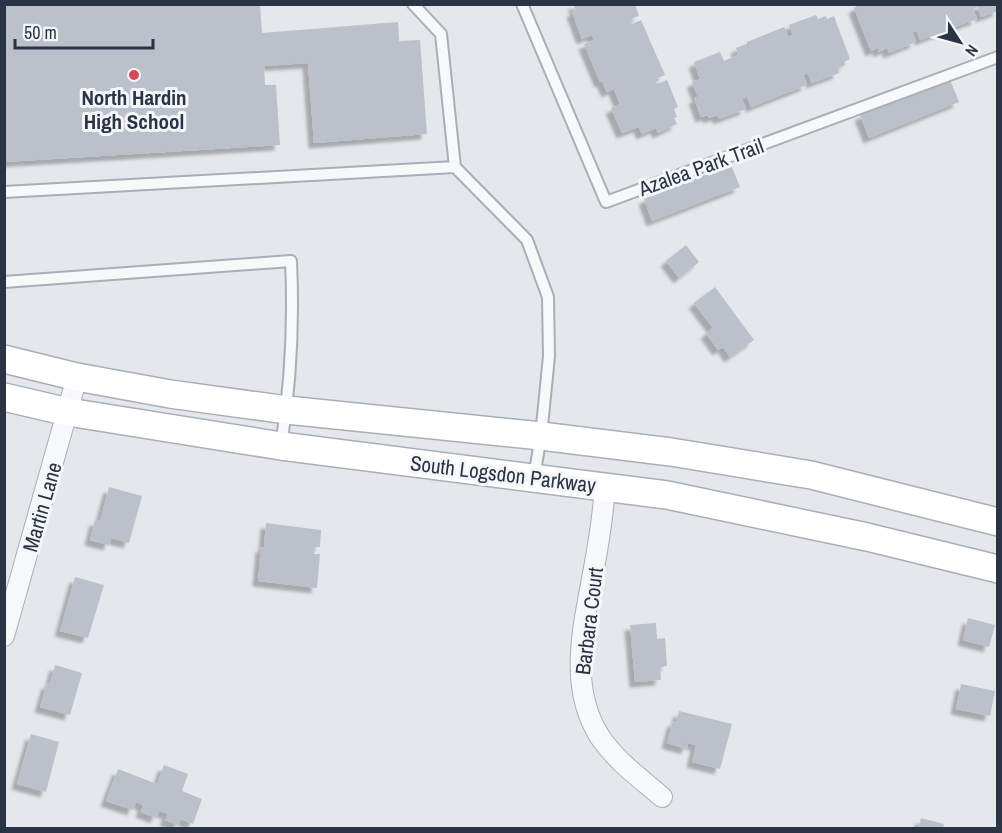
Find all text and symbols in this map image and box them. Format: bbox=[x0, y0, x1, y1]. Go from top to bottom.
scale bar bbox=[15, 12, 153, 50]
north arrow bbox=[930, 12, 990, 72]
text: 50 m bbox=[24, 20, 57, 45]
text: N bbox=[960, 41, 984, 61]
marker: North Hardin High School bbox=[127, 68, 141, 82]
place label: North Hardin High School bbox=[81, 83, 187, 136]
street label: Azalea Park Trail bbox=[633, 131, 768, 203]
street label: South Logsdon Parkway bbox=[409, 448, 598, 500]
street label: Martin Lane bbox=[15, 459, 69, 555]
street label: Barbara Court bbox=[568, 565, 610, 676]

